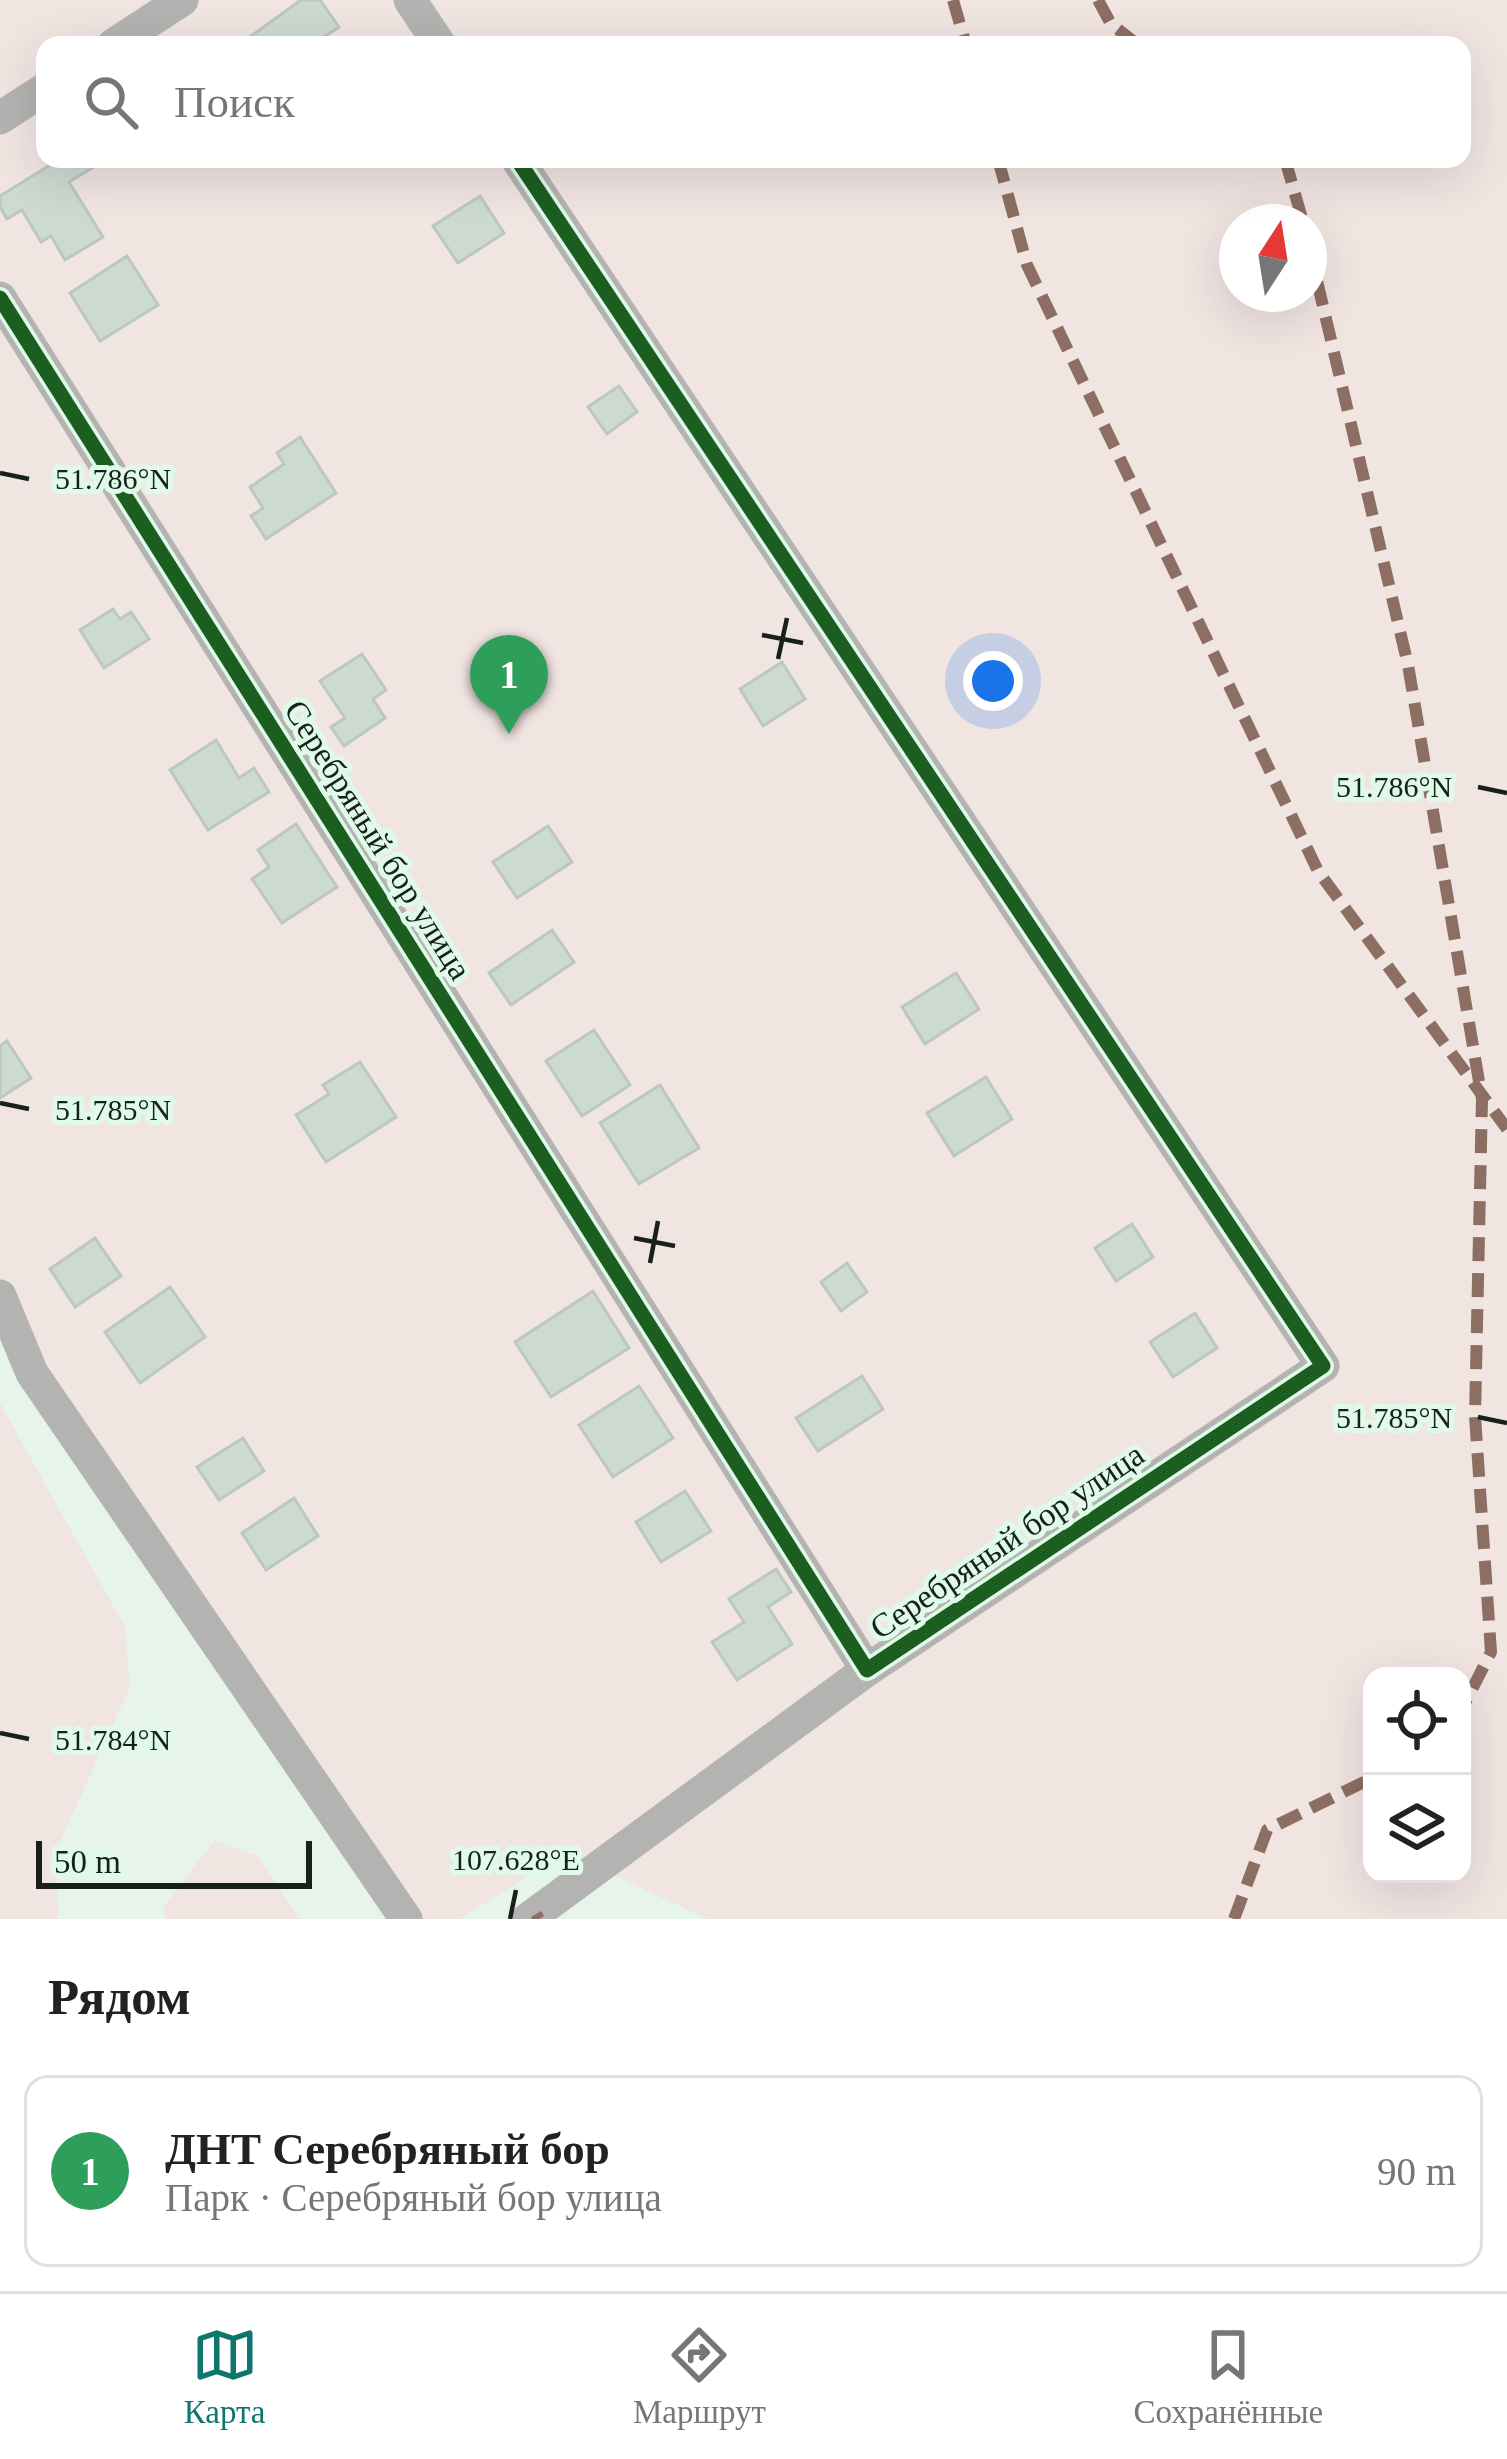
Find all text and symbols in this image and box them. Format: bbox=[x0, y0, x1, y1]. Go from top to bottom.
search box bbox=[36, 36, 1471, 168]
icon: search bbox=[78, 69, 144, 135]
text: Поиск bbox=[174, 77, 295, 127]
north arrow bbox=[1219, 204, 1327, 312]
text: 51.786°N bbox=[55, 462, 171, 495]
pin: 1 bbox=[470, 635, 548, 734]
your location bbox=[963, 651, 1023, 711]
street label: Серебряный бор улица bbox=[277, 694, 479, 986]
text: 51.786°N bbox=[1336, 770, 1452, 803]
text: 51.785°N bbox=[55, 1093, 171, 1126]
text: 51.785°N bbox=[1336, 1401, 1452, 1434]
street label: Серебряный бор улица bbox=[863, 1436, 1151, 1646]
map controls bbox=[1363, 1667, 1471, 1883]
button: locate bbox=[1363, 1667, 1471, 1775]
text: 51.784°N bbox=[55, 1723, 171, 1756]
button: layers bbox=[1363, 1775, 1471, 1883]
scale bar bbox=[36, 1835, 312, 1888]
text: 107.628°E bbox=[452, 1843, 580, 1876]
text: 50 m bbox=[54, 1844, 121, 1880]
text: Рядом bbox=[48, 1969, 191, 2025]
text: ДНТ Серебряный бор bbox=[165, 2124, 610, 2174]
text: 1 bbox=[80, 2150, 100, 2193]
text: 90 m bbox=[1377, 2150, 1456, 2193]
text: Парк · Серебряный бор улица bbox=[165, 2176, 662, 2219]
tab: Карта bbox=[184, 2322, 266, 2431]
tab: Маршрут bbox=[633, 2322, 766, 2431]
tab: Сохранённые bbox=[1133, 2322, 1323, 2431]

